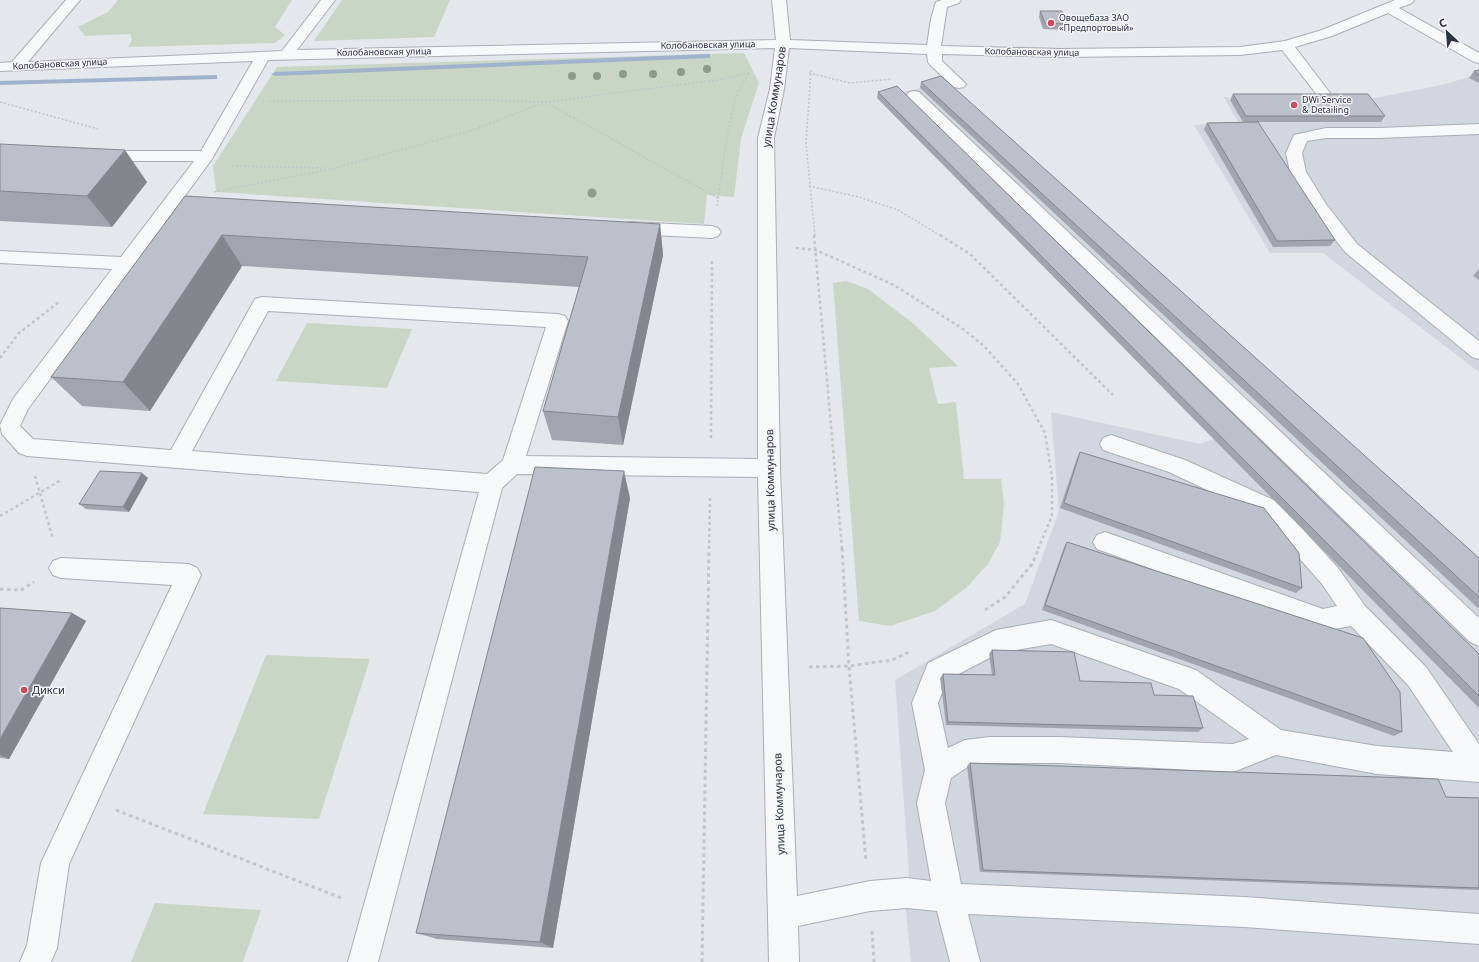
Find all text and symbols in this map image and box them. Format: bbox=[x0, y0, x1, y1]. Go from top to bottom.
place label: Овощебаза ЗАО «Предпортовый» bbox=[1059, 11, 1134, 34]
north arrow bbox=[1427, 12, 1467, 52]
text: С bbox=[1436, 14, 1449, 31]
marker: Овощебаза ЗАО «Предпортовый» bbox=[1046, 18, 1056, 28]
street label: Колобановская улица bbox=[660, 37, 756, 52]
street label: Колобановская улица bbox=[336, 44, 432, 59]
street label: Колобановская улица bbox=[984, 44, 1080, 59]
street label: улица Коммунаров bbox=[758, 45, 789, 148]
street label: Колобановская улица bbox=[12, 55, 108, 72]
place label: DWi Service & Detailing bbox=[1302, 93, 1352, 116]
marker: DWi Service & Detailing bbox=[1289, 100, 1299, 110]
street label: улица Коммунаров bbox=[761, 429, 778, 531]
place label: Дикси bbox=[32, 682, 65, 697]
marker: Дикси bbox=[19, 685, 29, 695]
street label: улица Коммунаров bbox=[769, 753, 788, 855]

